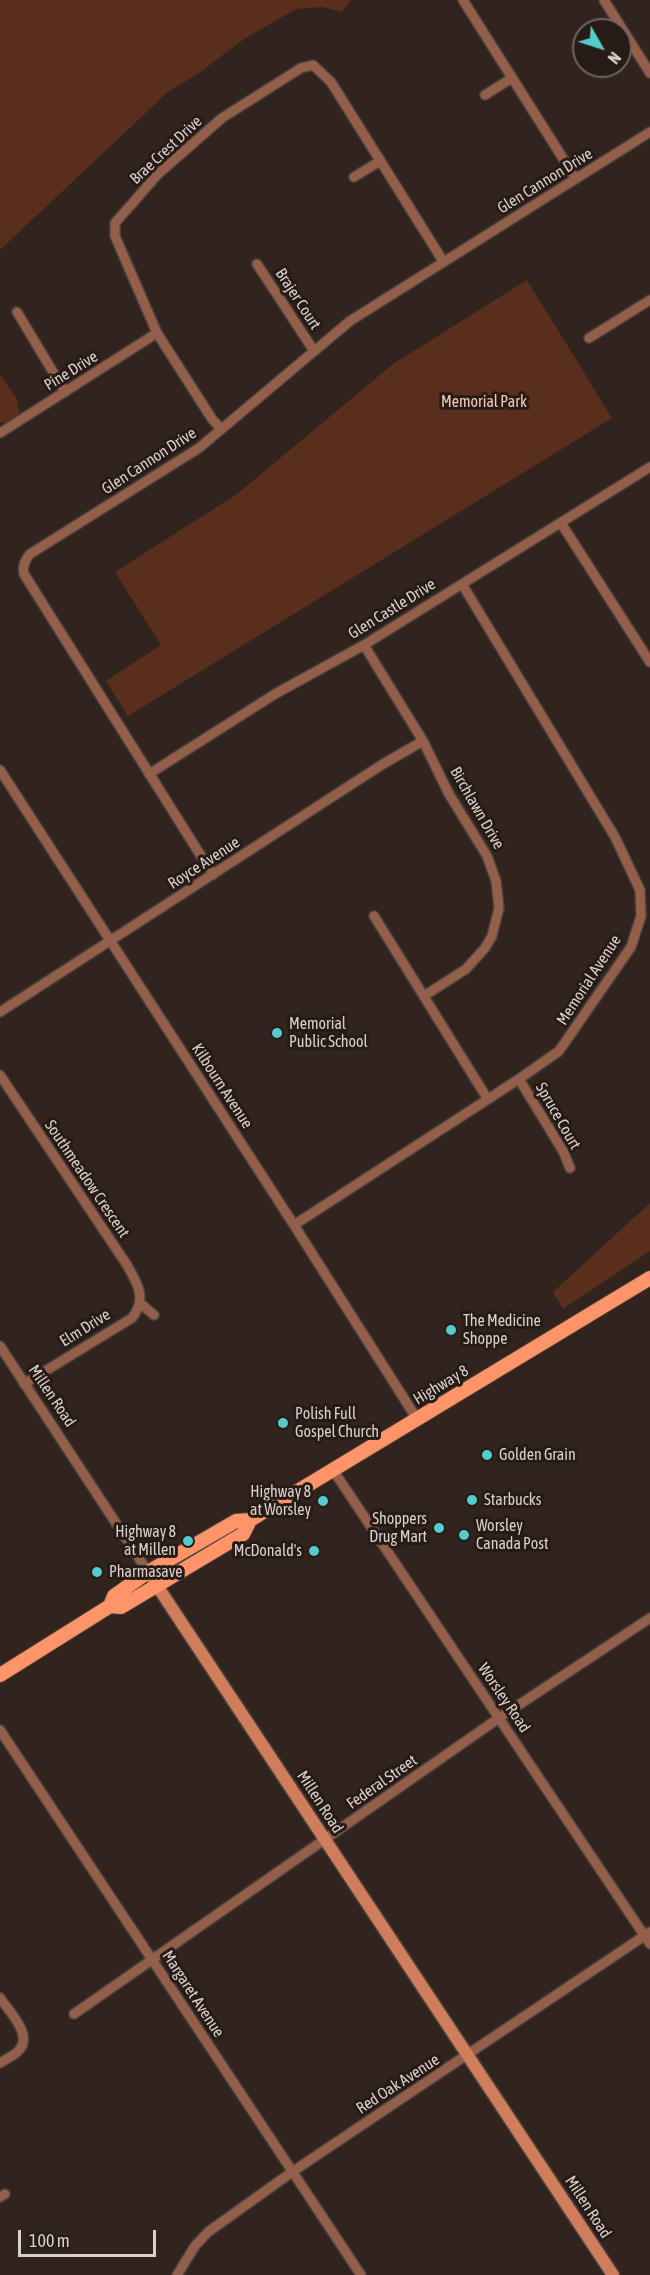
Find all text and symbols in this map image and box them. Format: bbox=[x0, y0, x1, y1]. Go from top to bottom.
north arrow bbox=[572, 18, 632, 78]
text: N bbox=[604, 49, 624, 67]
street label: Brae Crest Drive bbox=[126, 112, 206, 188]
street label: Glen Cannon Drive bbox=[494, 144, 596, 218]
street label: Brajer Court bbox=[271, 265, 325, 333]
street label: Pine Drive bbox=[41, 347, 101, 395]
park label: Memorial Park bbox=[441, 392, 527, 412]
street label: Glen Cannon Drive bbox=[98, 423, 200, 499]
street label: Glen Castle Drive bbox=[345, 575, 439, 643]
street label: Birchlawn Drive bbox=[446, 763, 508, 853]
street label: Royce Avenue bbox=[165, 833, 243, 893]
street label: Memorial Avenue bbox=[553, 931, 625, 1029]
place label: Memorial Public School bbox=[289, 1014, 368, 1052]
marker: Memorial Public School bbox=[270, 1026, 284, 1040]
street label: Kilbourn Avenue bbox=[187, 1040, 257, 1132]
street label: Spruce Court bbox=[531, 1079, 585, 1153]
street label: Southmeadow Crescent bbox=[41, 1117, 133, 1241]
street label: Elm Drive bbox=[56, 1305, 114, 1351]
place label: The Medicine Shoppe bbox=[463, 1311, 541, 1349]
marker: The Medicine Shoppe bbox=[444, 1323, 458, 1337]
street label: Millen Road bbox=[24, 1361, 80, 1431]
street label: Highway 8 bbox=[410, 1361, 472, 1409]
place label: Polish Full Gospel Church bbox=[295, 1404, 379, 1442]
marker: Polish Full Gospel Church bbox=[276, 1416, 290, 1430]
place label: Golden Grain bbox=[499, 1445, 576, 1465]
marker: Golden Grain bbox=[480, 1448, 494, 1462]
place label: Highway 8 at Worsley bbox=[250, 1482, 311, 1520]
place label: Starbucks bbox=[484, 1490, 541, 1510]
marker: Starbucks bbox=[465, 1493, 479, 1507]
marker: Highway 8 at Worsley bbox=[316, 1494, 330, 1508]
place label: Shoppers Drug Mart bbox=[369, 1509, 427, 1547]
place label: Worsley Canada Post bbox=[476, 1516, 549, 1554]
marker: Shoppers Drug Mart bbox=[432, 1521, 446, 1535]
place label: Highway 8 at Millen bbox=[115, 1522, 176, 1560]
marker: Worsley Canada Post bbox=[457, 1528, 471, 1542]
marker: Highway 8 at Millen bbox=[181, 1534, 195, 1548]
place label: McDonald's bbox=[234, 1541, 302, 1561]
marker: McDonald's bbox=[307, 1544, 321, 1558]
place label: Pharmasave bbox=[109, 1562, 183, 1582]
marker: Pharmasave bbox=[90, 1565, 104, 1579]
street label: Worsley Road bbox=[474, 1660, 534, 1736]
street label: Federal Street bbox=[343, 1751, 421, 1813]
street label: Millen Road bbox=[293, 1767, 347, 1837]
street label: Margaret Avenue bbox=[158, 1947, 228, 2041]
street label: Red Oak Avenue bbox=[353, 2050, 443, 2118]
street label: Millen Road bbox=[561, 2172, 615, 2242]
scale bar bbox=[21, 2218, 159, 2256]
text: 100 m bbox=[29, 2230, 70, 2251]

